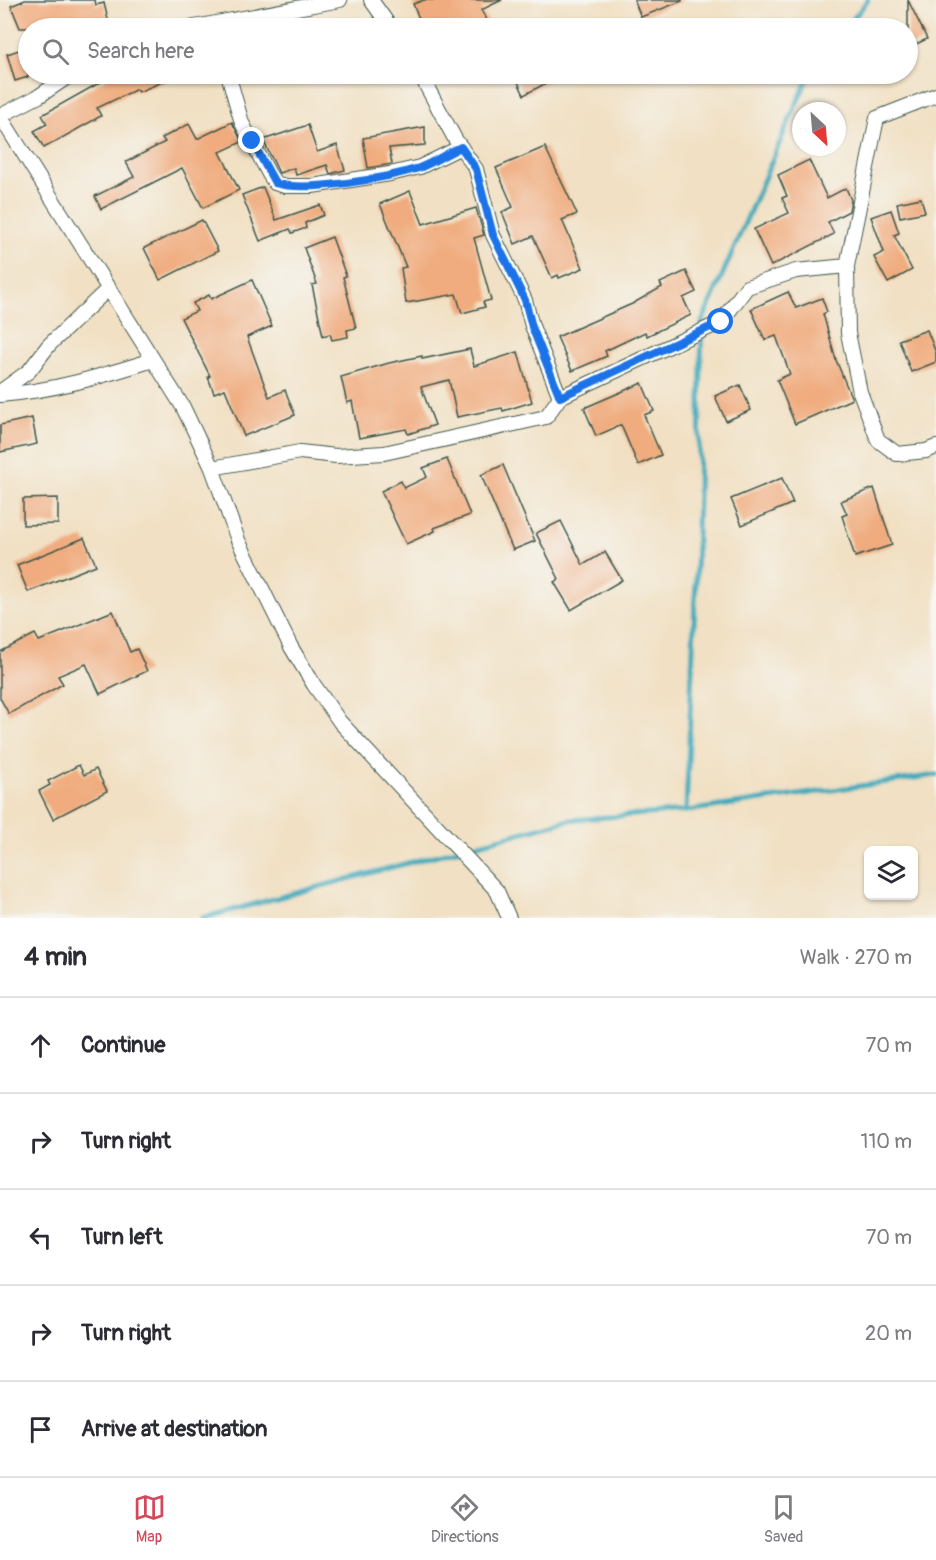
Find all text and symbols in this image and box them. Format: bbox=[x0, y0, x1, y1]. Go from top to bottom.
search box bbox=[18, 18, 918, 84]
icon: search bbox=[39, 35, 72, 68]
text: Search here bbox=[87, 37, 194, 65]
north arrow bbox=[792, 102, 846, 156]
route end bbox=[238, 127, 264, 153]
route start bbox=[707, 308, 733, 334]
map controls bbox=[864, 846, 918, 900]
button: layers bbox=[864, 846, 918, 900]
text: 4 min bbox=[24, 941, 87, 973]
text: Walk · 270 m bbox=[800, 945, 912, 970]
icon: ahead bbox=[24, 1029, 57, 1062]
text: Continue bbox=[81, 1031, 165, 1059]
text: 70 m bbox=[866, 1033, 912, 1058]
icon: right bbox=[24, 1125, 57, 1158]
text: Turn right bbox=[81, 1127, 171, 1155]
text: 110 m bbox=[861, 1129, 912, 1154]
icon: left bbox=[24, 1221, 57, 1254]
text: Turn left bbox=[81, 1223, 163, 1251]
text: 70 m bbox=[866, 1225, 912, 1250]
icon: right bbox=[24, 1317, 57, 1350]
text: Turn right bbox=[81, 1319, 171, 1347]
text: 20 m bbox=[865, 1321, 912, 1346]
icon: arrive bbox=[24, 1413, 57, 1446]
text: Arrive at destination bbox=[81, 1415, 267, 1443]
tab: Map bbox=[133, 1491, 166, 1547]
tab: Directions bbox=[431, 1491, 499, 1547]
tab: Saved bbox=[764, 1491, 803, 1547]

